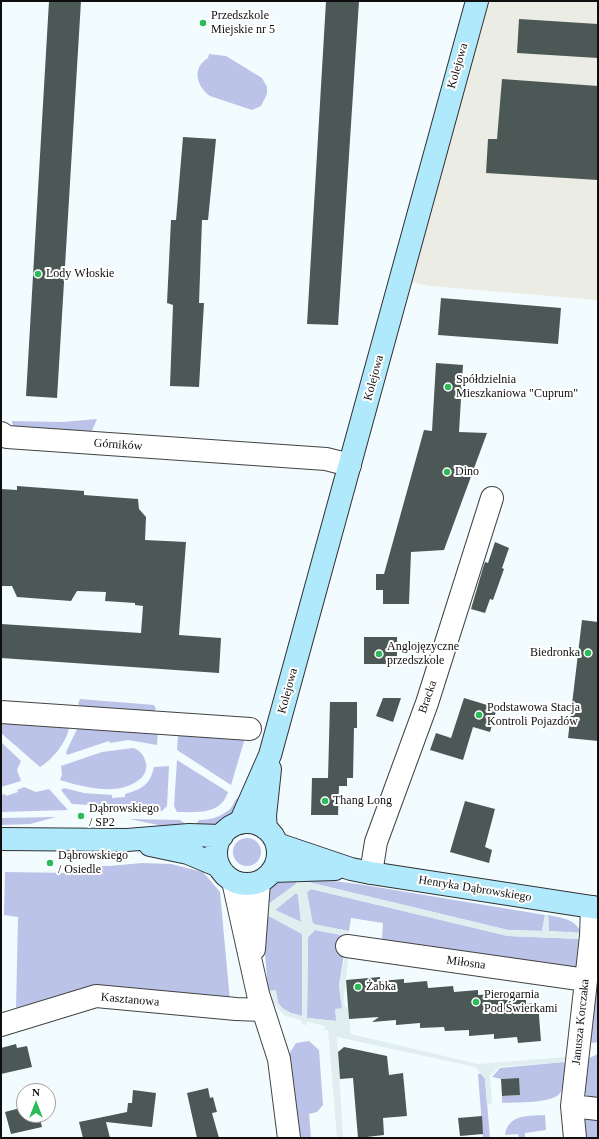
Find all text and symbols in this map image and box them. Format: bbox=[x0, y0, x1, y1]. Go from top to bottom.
place label: Przedszkole Miejskie nr 5 bbox=[211, 9, 275, 37]
marker: Przedszkole Miejskie nr 5 bbox=[198, 18, 208, 28]
street label: Kolejowa bbox=[445, 42, 471, 90]
place label: Lody Włoskie bbox=[46, 267, 114, 281]
marker: Lody Włoskie bbox=[33, 269, 43, 279]
street label: Kolejowa bbox=[361, 354, 387, 402]
place label: Spółdzielnia Mieszkaniowa "Cuprum" bbox=[456, 373, 578, 401]
marker: Spółdzielnia Mieszkaniowa "Cuprum" bbox=[443, 382, 453, 392]
street label: Górników bbox=[93, 436, 143, 454]
place label: Dino bbox=[455, 465, 479, 479]
marker: Dino bbox=[442, 467, 452, 477]
place label: Anglojęzyczne przedszkole bbox=[387, 640, 459, 668]
place label: Biedronka bbox=[530, 646, 580, 660]
marker: Biedronka bbox=[583, 648, 593, 658]
marker: Anglojęzyczne przedszkole bbox=[374, 649, 384, 659]
street label: Kolejowa bbox=[275, 667, 301, 715]
street label: Bracka bbox=[416, 679, 440, 715]
place label: Podstawowa Stacja Kontroli Pojazdów bbox=[487, 701, 580, 729]
marker: Podstawowa Stacja Kontroli Pojazdów bbox=[474, 710, 484, 720]
place label: Thang Long bbox=[333, 794, 392, 808]
marker: Thang Long bbox=[320, 796, 330, 806]
place label: Dąbrowskiego / SP2 bbox=[89, 802, 159, 830]
marker: Dąbrowskiego / SP2 bbox=[76, 811, 86, 821]
place label: Dąbrowskiego / Osiedle bbox=[58, 849, 128, 877]
marker: Dąbrowskiego / Osiedle bbox=[45, 858, 55, 868]
street label: Henryka Dąbrowskiego bbox=[417, 873, 533, 905]
street label: Miłosna bbox=[446, 953, 486, 973]
street label: Janusza Korczaka bbox=[569, 978, 593, 1066]
place label: Żabka bbox=[366, 980, 396, 994]
marker: Żabka bbox=[353, 982, 363, 992]
place label: Pierogarnia Pod Świerkami bbox=[484, 988, 558, 1016]
street label: Kasztanowa bbox=[100, 990, 160, 1010]
marker: Pierogarnia Pod Świerkami bbox=[471, 997, 481, 1007]
north arrow bbox=[16, 1083, 56, 1123]
text: N bbox=[32, 1086, 40, 1098]

